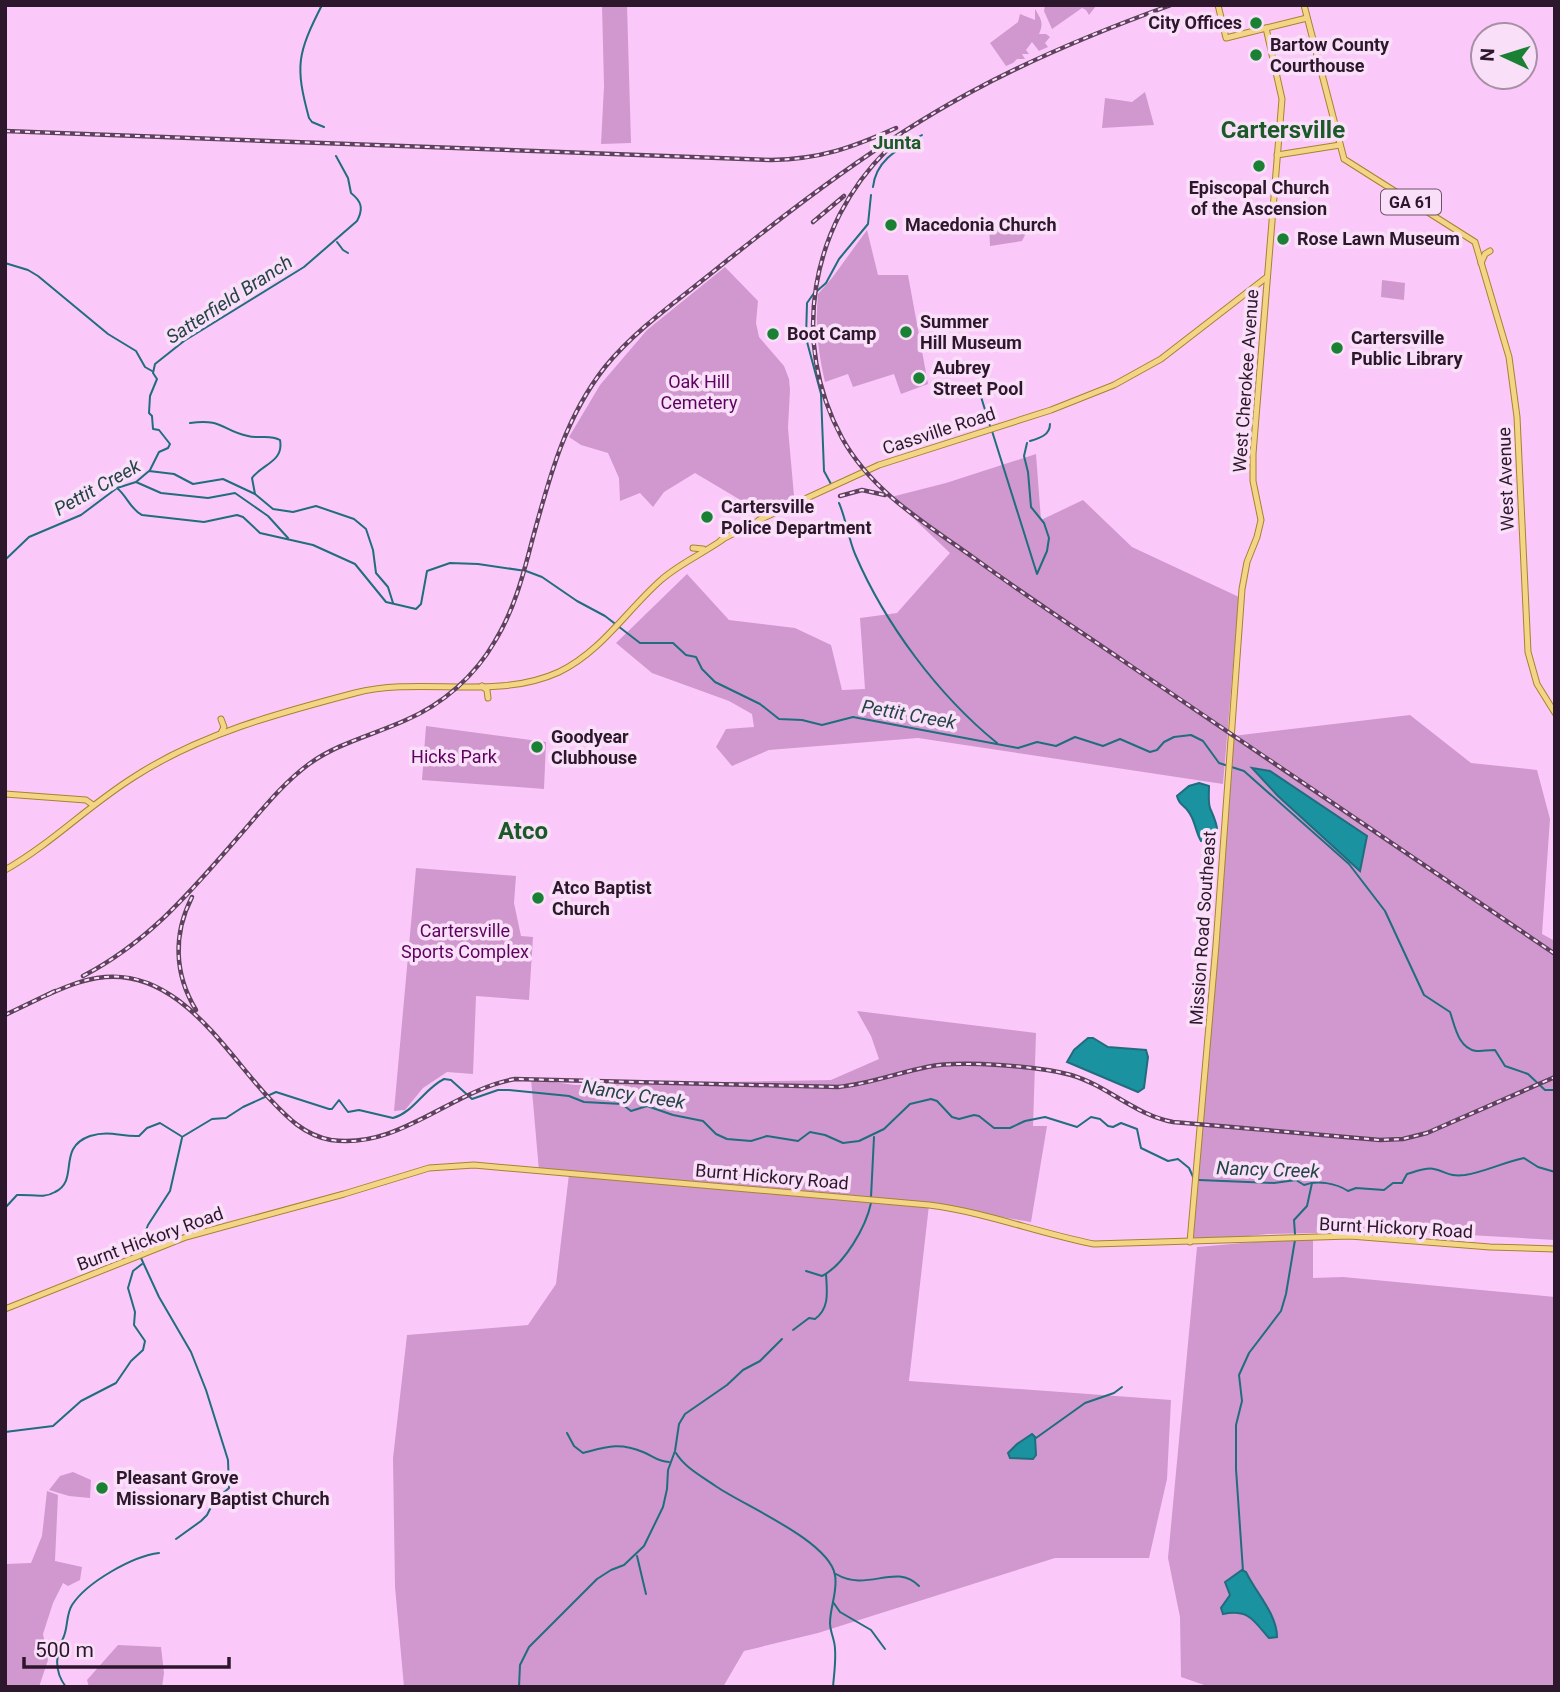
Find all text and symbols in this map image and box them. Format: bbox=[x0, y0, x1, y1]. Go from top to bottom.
place label: City Offices bbox=[1148, 12, 1242, 33]
marker: City Offices bbox=[1248, 15, 1264, 31]
north arrow bbox=[1469, 21, 1539, 91]
place label: Bartow County Courthouse bbox=[1270, 34, 1390, 76]
marker: Bartow County Courthouse bbox=[1248, 47, 1264, 63]
text: N bbox=[1476, 47, 1499, 62]
district label: Cartersville bbox=[1221, 116, 1345, 144]
district label: Junta bbox=[873, 131, 921, 154]
marker: Episcopal Church of the Ascension bbox=[1251, 158, 1267, 174]
place label: Episcopal Church of the Ascension bbox=[1189, 177, 1329, 219]
road number: GA 61 bbox=[1381, 190, 1441, 214]
place label: Macedonia Church bbox=[905, 214, 1057, 235]
marker: Macedonia Church bbox=[883, 217, 899, 233]
place label: Rose Lawn Museum bbox=[1297, 228, 1460, 249]
marker: Rose Lawn Museum bbox=[1275, 231, 1291, 247]
water label: Satterfield Branch bbox=[162, 250, 297, 349]
street label: West Cherokee Avenue bbox=[1229, 289, 1262, 473]
place label: Summer Hill Museum bbox=[920, 311, 1022, 353]
place label: Boot Camp bbox=[787, 323, 877, 344]
marker: Summer Hill Museum bbox=[898, 324, 914, 340]
marker: Boot Camp bbox=[765, 326, 781, 342]
place label: Cartersville Public Library bbox=[1351, 327, 1463, 369]
marker: Cartersville Public Library bbox=[1329, 340, 1345, 356]
place label: Aubrey Street Pool bbox=[933, 357, 1023, 399]
marker: Aubrey Street Pool bbox=[911, 370, 927, 386]
park label: Oak Hill Cemetery bbox=[661, 371, 738, 413]
street label: Cassville Road bbox=[880, 402, 998, 459]
street label: West Avenue bbox=[1493, 427, 1518, 531]
water label: Pettit Creek bbox=[50, 454, 145, 521]
place label: Cartersville Police Department bbox=[721, 496, 872, 538]
marker: Cartersville Police Department bbox=[699, 509, 715, 525]
water label: Pettit Creek bbox=[860, 695, 959, 734]
place label: Goodyear Clubhouse bbox=[551, 726, 637, 768]
marker: Goodyear Clubhouse bbox=[529, 739, 545, 755]
park label: Hicks Park bbox=[411, 746, 498, 767]
district label: Atco bbox=[498, 817, 548, 845]
street label: Mission Road Southeast bbox=[1185, 830, 1220, 1026]
place label: Atco Baptist Church bbox=[552, 877, 651, 919]
marker: Atco Baptist Church bbox=[530, 890, 546, 906]
park label: Cartersville Sports Complex bbox=[401, 920, 529, 962]
water label: Nancy Creek bbox=[581, 1075, 687, 1114]
water label: Nancy Creek bbox=[1216, 1156, 1321, 1183]
street label: Burnt Hickory Road bbox=[694, 1159, 850, 1194]
street label: Burnt Hickory Road bbox=[74, 1202, 226, 1275]
street label: Burnt Hickory Road bbox=[1319, 1213, 1474, 1242]
place label: Pleasant Grove Missionary Baptist Church bbox=[116, 1467, 330, 1509]
marker: Pleasant Grove Missionary Baptist Church bbox=[94, 1480, 110, 1496]
scale bar bbox=[24, 1626, 229, 1670]
text: 500 m bbox=[35, 1638, 94, 1662]

